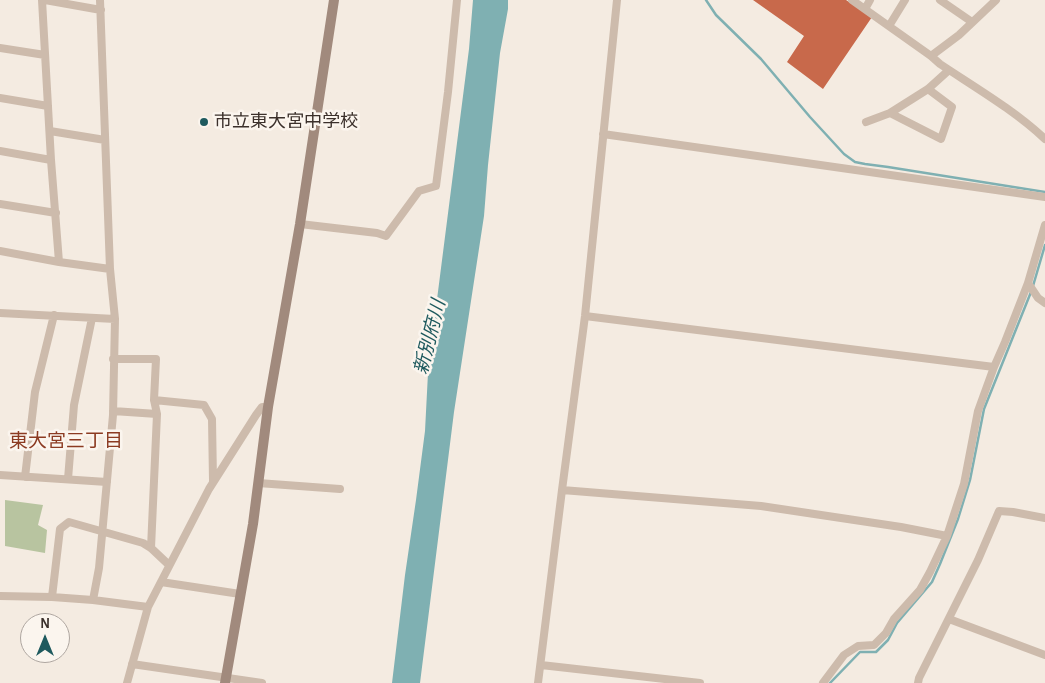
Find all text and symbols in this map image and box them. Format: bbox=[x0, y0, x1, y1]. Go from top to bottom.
place label: 市立東大宮中学校 bbox=[214, 111, 358, 133]
marker: 市立東大宮中学校 bbox=[198, 116, 210, 128]
water label: 新別府川 bbox=[410, 297, 450, 377]
district label: 東大宮三丁目 bbox=[9, 430, 123, 452]
north arrow bbox=[20, 613, 70, 663]
text: N bbox=[40, 617, 50, 631]

